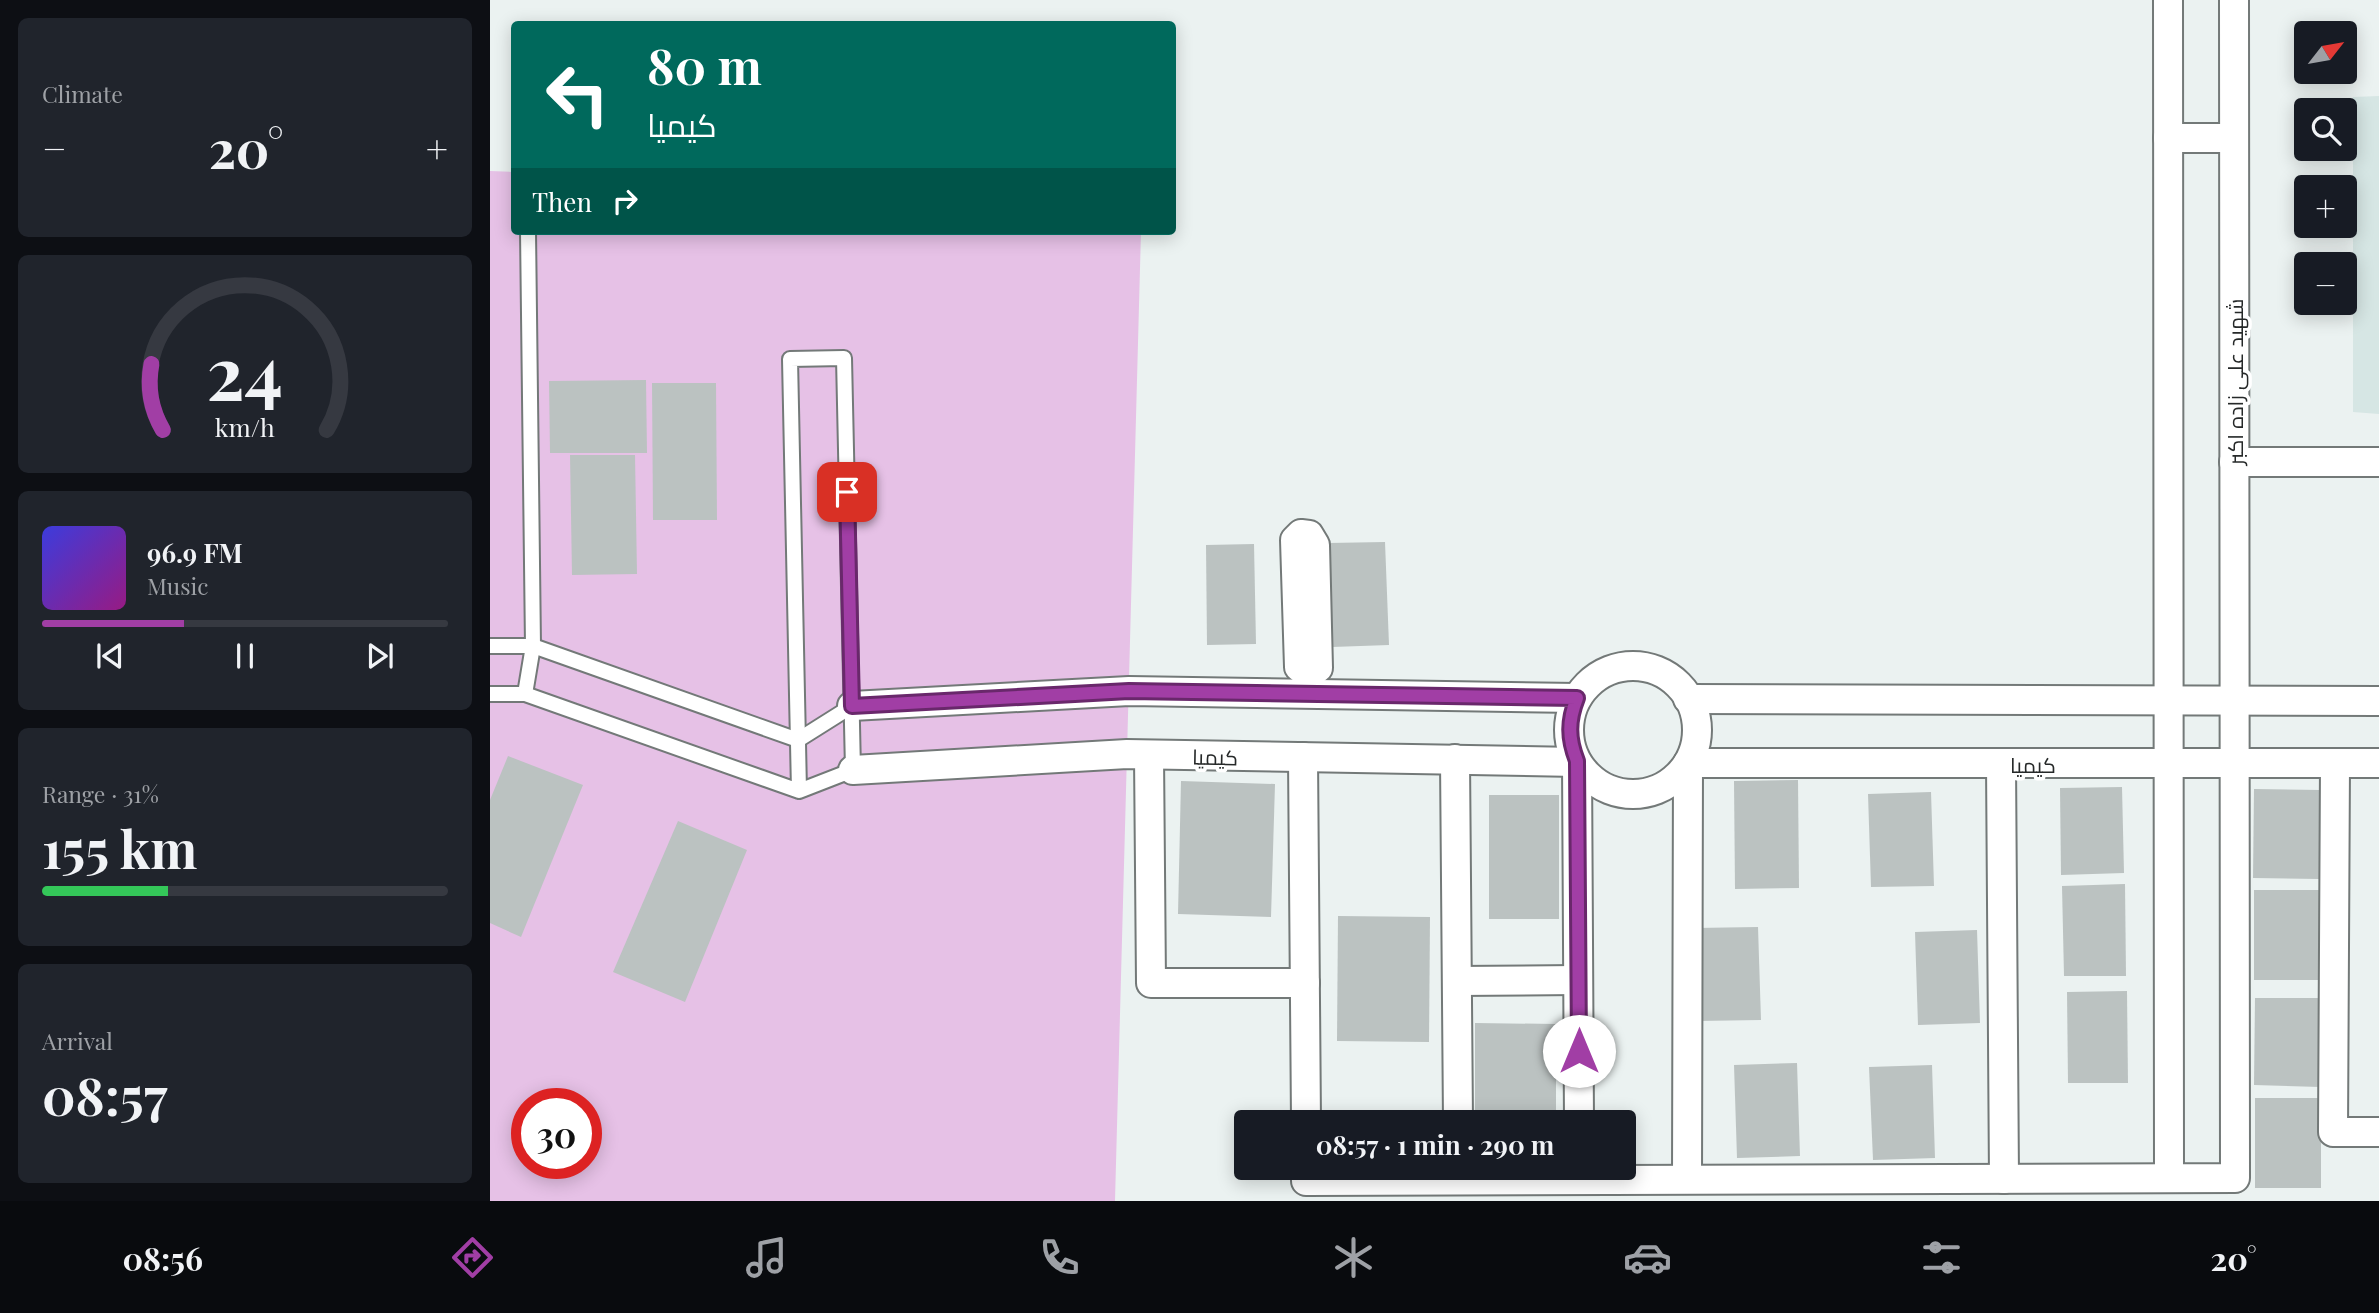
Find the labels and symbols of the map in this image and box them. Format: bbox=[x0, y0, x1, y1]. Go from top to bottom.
north arrow bbox=[2294, 21, 2357, 84]
street label: شهید علی زاده اکبر bbox=[2220, 299, 2249, 466]
pin bbox=[817, 462, 877, 522]
street label: کیمیا bbox=[1192, 742, 1238, 770]
street label: کیمیا bbox=[2010, 750, 2056, 778]
position arrow bbox=[1542, 1014, 1616, 1088]
speed limit sign: 30 bbox=[511, 1088, 602, 1179]

